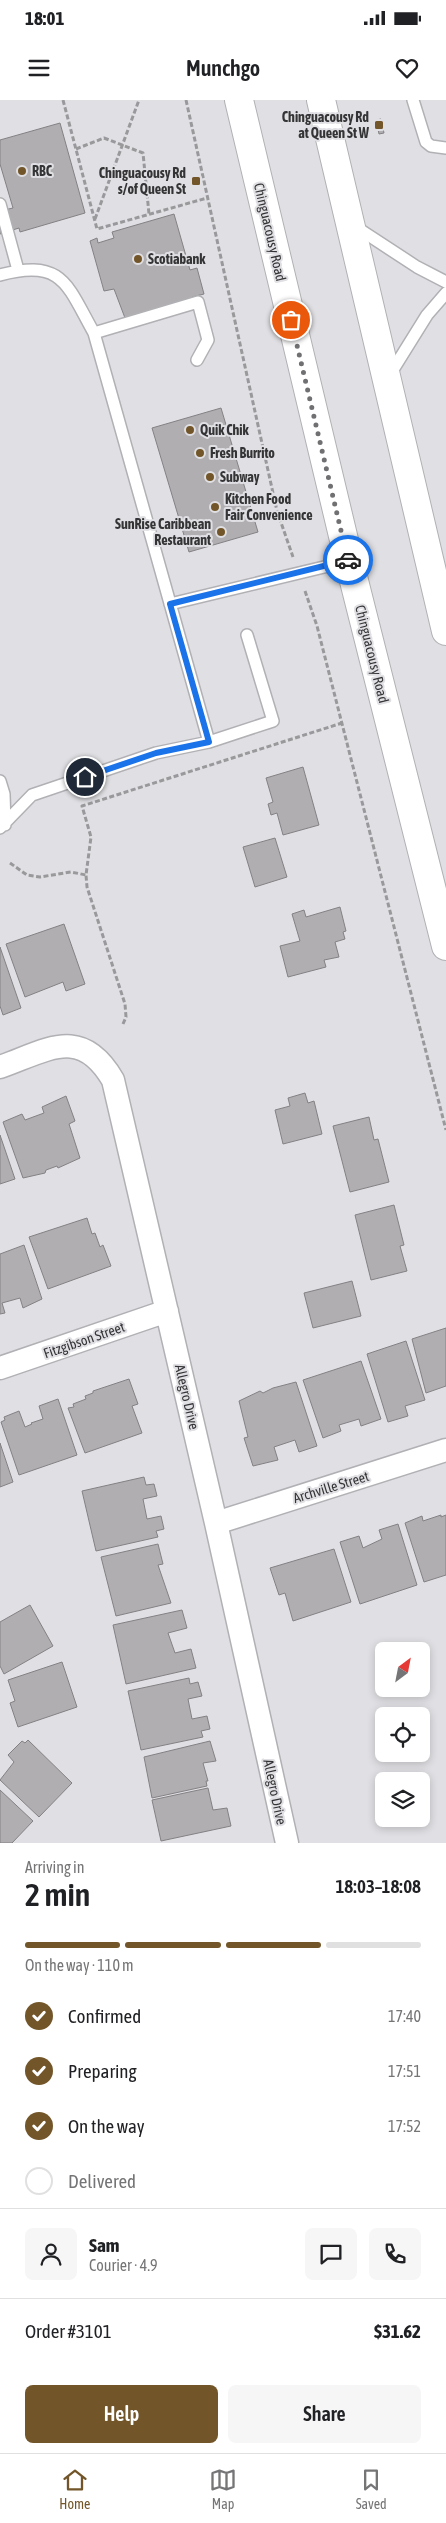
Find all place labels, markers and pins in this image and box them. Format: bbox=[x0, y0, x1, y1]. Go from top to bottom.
place label: Chinguacousy Rd at Queen St W bbox=[282, 109, 370, 141]
marker: Chinguacousy Rd at Queen St W bbox=[373, 119, 385, 131]
place label: RBC bbox=[32, 163, 53, 179]
marker: RBC bbox=[16, 165, 28, 177]
place label: Chinguacousy Rd s/of Queen St bbox=[99, 165, 186, 197]
marker: Chinguacousy Rd s/of Queen St bbox=[190, 175, 202, 187]
place label: Scotiabank bbox=[148, 251, 206, 267]
marker: Scotiabank bbox=[132, 253, 144, 265]
pin bbox=[270, 299, 312, 341]
place label: Quik Chik bbox=[200, 422, 250, 438]
marker: Quik Chik bbox=[184, 424, 196, 436]
place label: Fresh Burrito bbox=[210, 445, 275, 461]
marker: Fresh Burrito bbox=[194, 447, 206, 459]
place label: Subway bbox=[220, 469, 260, 485]
marker: Subway bbox=[204, 471, 216, 483]
place label: Kitchen Food Fair Convenience bbox=[225, 491, 313, 523]
marker: Kitchen Food Fair Convenience bbox=[209, 501, 221, 513]
place label: SunRise Caribbean Restaurant bbox=[115, 516, 211, 548]
marker: SunRise Caribbean Restaurant bbox=[215, 526, 227, 538]
pin bbox=[64, 756, 106, 798]

